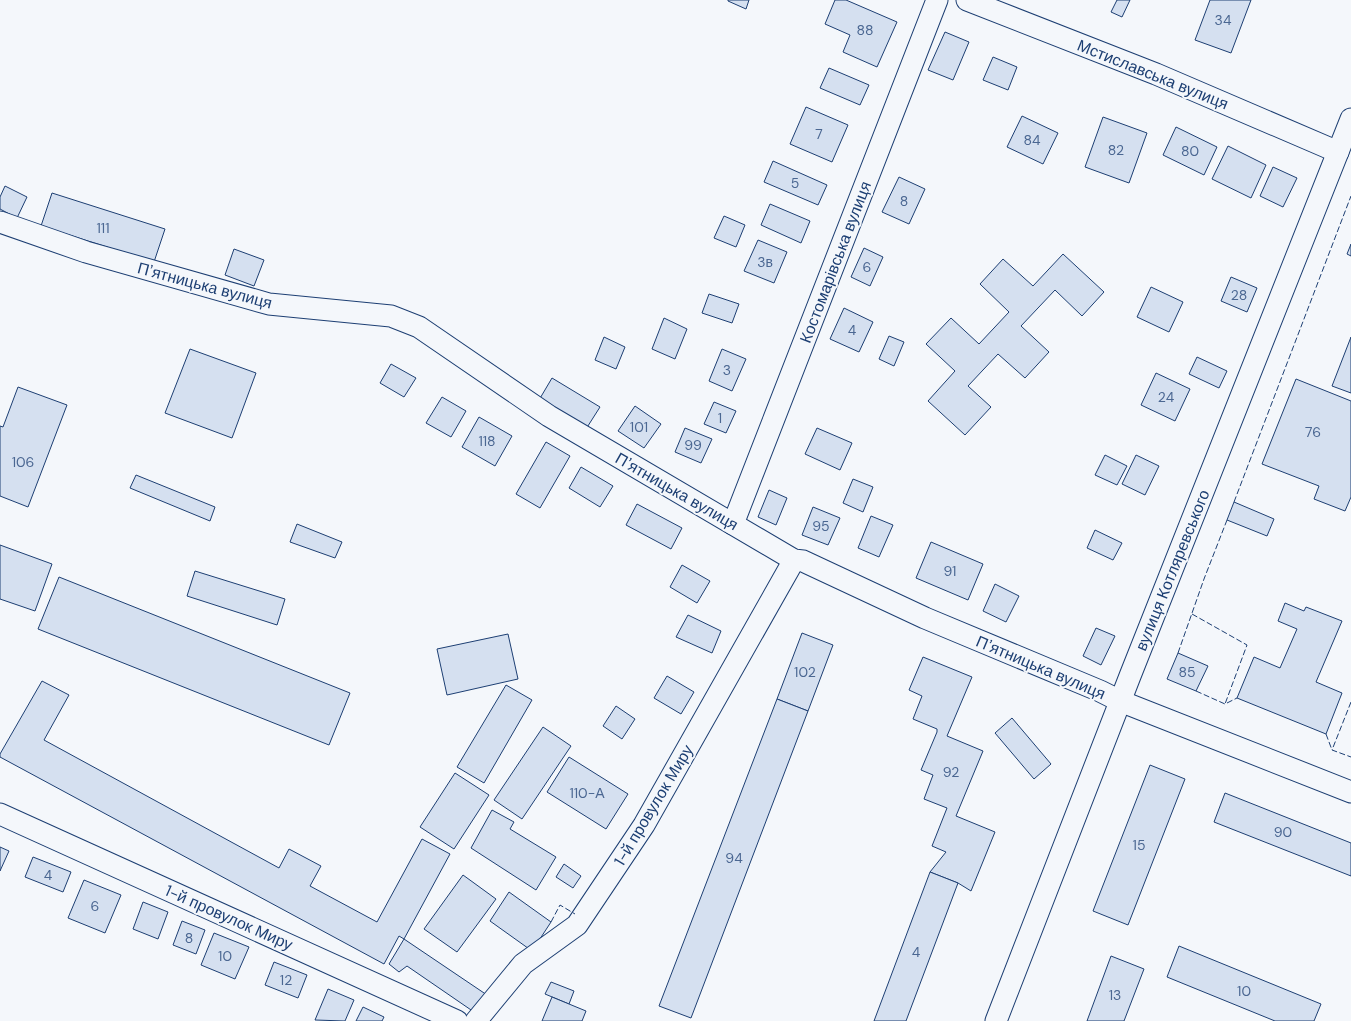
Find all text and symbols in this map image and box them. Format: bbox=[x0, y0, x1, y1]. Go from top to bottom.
house number: 34 bbox=[1215, 11, 1232, 29]
house number: 88 bbox=[856, 21, 874, 39]
street label: Мстиславська вулиця bbox=[1074, 35, 1231, 114]
house number: 7 bbox=[815, 125, 823, 143]
house number: 84 bbox=[1023, 131, 1041, 149]
house number: 82 bbox=[1108, 141, 1124, 159]
house number: 80 bbox=[1181, 142, 1199, 160]
house number: 5 bbox=[791, 174, 799, 192]
street label: Костомарівська вулиця bbox=[795, 178, 876, 346]
house number: 8 bbox=[900, 192, 908, 210]
house number: 111 bbox=[96, 219, 110, 237]
house number: 3в bbox=[757, 253, 773, 271]
street label: Пʼятницька вулиця bbox=[135, 257, 275, 314]
house number: 6 bbox=[863, 258, 871, 276]
house number: 28 bbox=[1231, 286, 1247, 304]
house number: 4 bbox=[848, 321, 857, 339]
house number: 3 bbox=[723, 361, 731, 379]
house number: 24 bbox=[1158, 388, 1175, 406]
house number: 1 bbox=[718, 409, 722, 427]
house number: 101 bbox=[630, 418, 648, 436]
house number: 76 bbox=[1305, 423, 1321, 441]
house number: 118 bbox=[478, 432, 496, 450]
house number: 99 bbox=[684, 436, 702, 454]
street label: Пʼятницька вулиця bbox=[611, 448, 742, 535]
house number: 106 bbox=[12, 453, 34, 471]
street label: вулиця Котляревського bbox=[1131, 486, 1214, 654]
house number: 95 bbox=[812, 517, 830, 535]
house number: 91 bbox=[944, 562, 956, 580]
street label: Пʼятницька вулиця bbox=[973, 631, 1109, 704]
house number: 102 bbox=[794, 663, 816, 681]
house number: 85 bbox=[1178, 663, 1196, 681]
street label: 1-й провулок Миру bbox=[609, 741, 698, 870]
house number: 92 bbox=[943, 763, 959, 781]
house number: 110-А bbox=[569, 784, 605, 802]
house number: 90 bbox=[1274, 823, 1292, 841]
house number: 15 bbox=[1133, 836, 1145, 854]
house number: 94 bbox=[725, 849, 743, 867]
house number: 4 bbox=[44, 866, 53, 884]
street label: 1-й провулок Миру bbox=[162, 880, 296, 955]
house number: 6 bbox=[91, 897, 99, 915]
house number: 8 bbox=[185, 929, 193, 947]
house number: 4 bbox=[912, 943, 921, 961]
house number: 10 bbox=[218, 947, 232, 965]
house number: 12 bbox=[280, 971, 292, 989]
house number: 10 bbox=[1237, 982, 1251, 1000]
house number: 13 bbox=[1109, 986, 1121, 1004]

